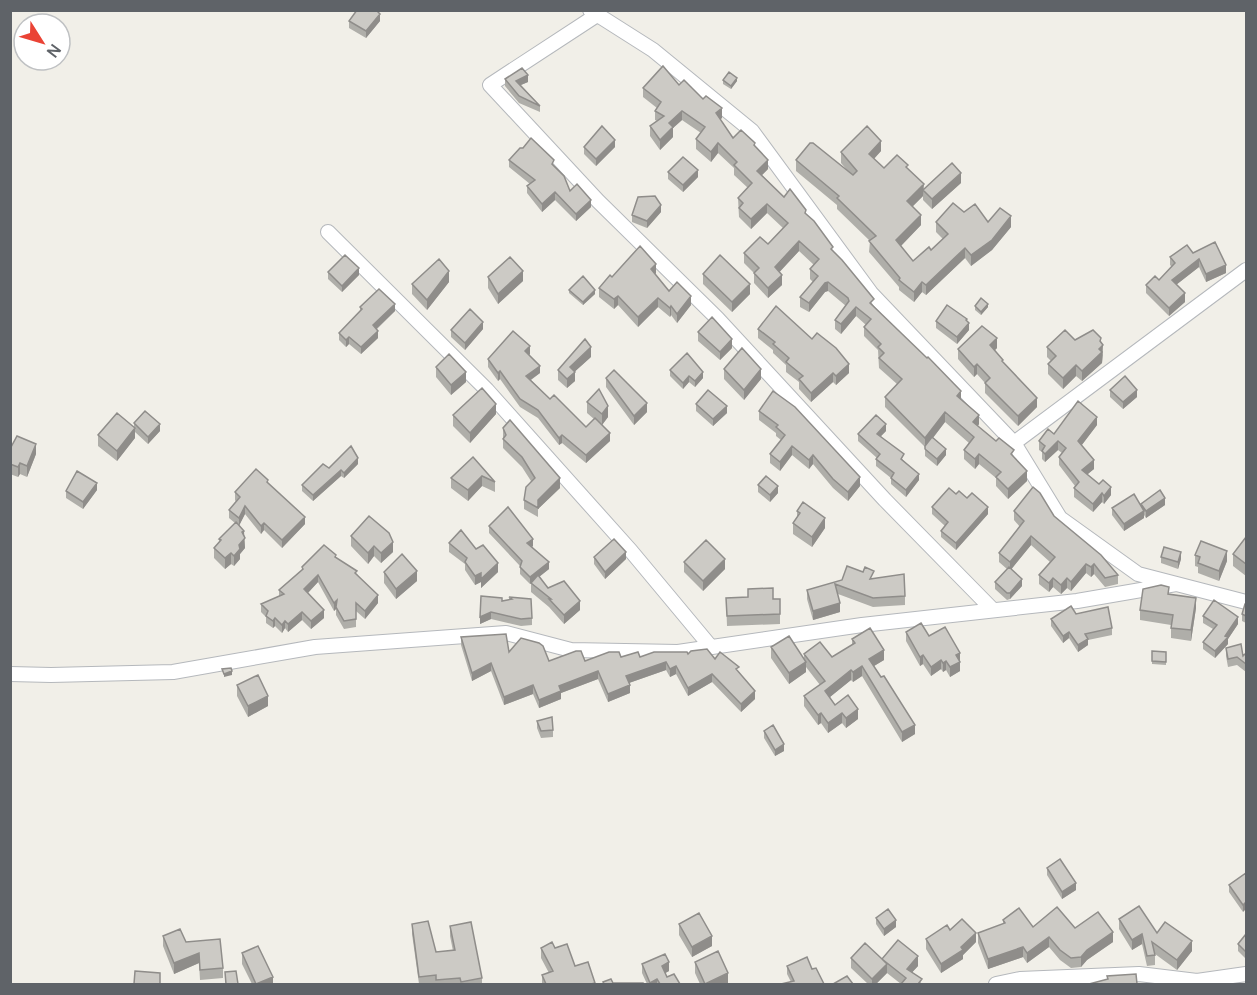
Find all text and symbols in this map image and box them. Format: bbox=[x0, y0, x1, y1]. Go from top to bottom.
north arrow bbox=[12, 12, 72, 72]
text: N bbox=[42, 40, 66, 62]

